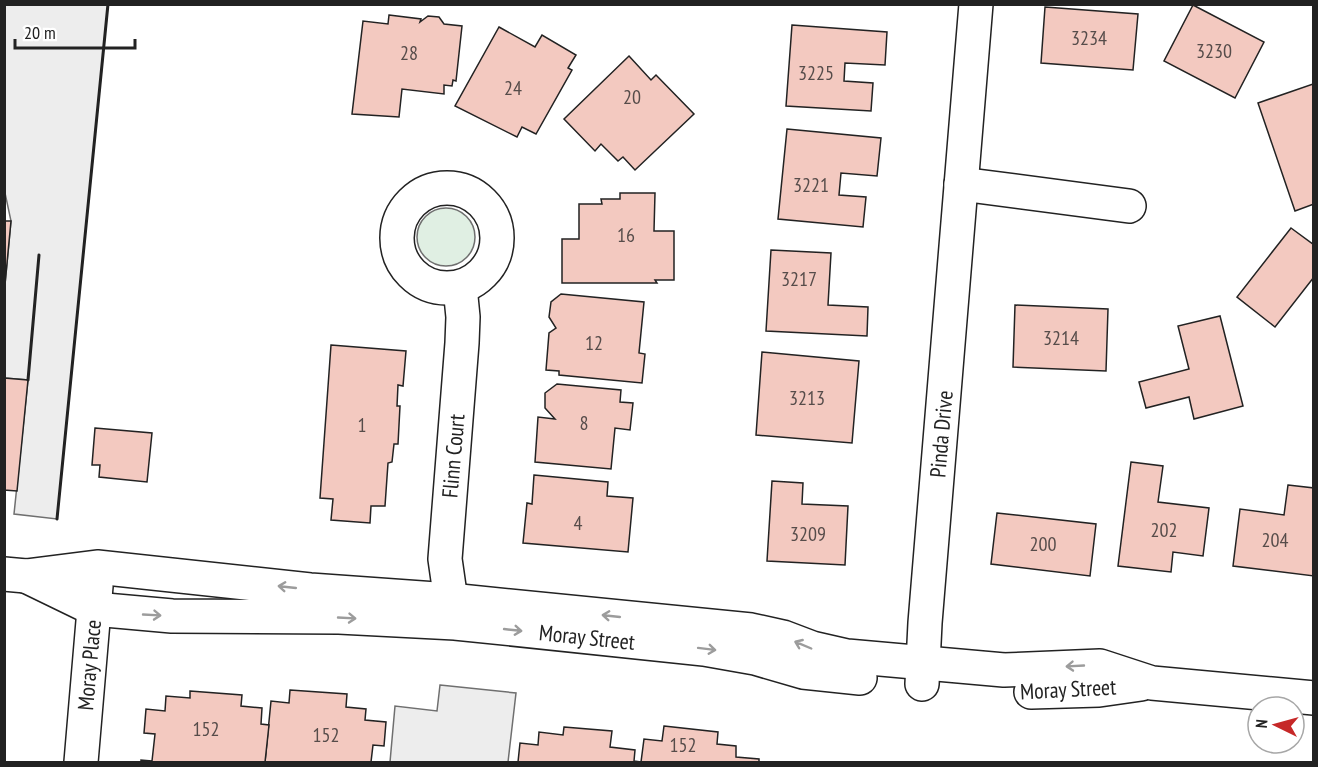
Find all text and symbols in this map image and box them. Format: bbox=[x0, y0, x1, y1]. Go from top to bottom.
scale bar bbox=[15, 12, 135, 50]
text: 20 m bbox=[24, 21, 56, 44]
house number: 3234 bbox=[1071, 25, 1107, 51]
house number: 3230 bbox=[1196, 38, 1232, 64]
house number: 28 bbox=[400, 40, 418, 66]
house number: 3225 bbox=[798, 60, 834, 86]
house number: 24 bbox=[504, 75, 522, 101]
house number: 20 bbox=[623, 84, 641, 110]
house number: 3221 bbox=[793, 172, 829, 198]
house number: 16 bbox=[617, 222, 635, 248]
house number: 3217 bbox=[781, 266, 817, 292]
house number: 3214 bbox=[1043, 325, 1079, 351]
house number: 12 bbox=[585, 330, 603, 356]
house number: 3213 bbox=[789, 385, 825, 411]
street label: Pinda Drive bbox=[923, 389, 959, 479]
house number: 8 bbox=[580, 410, 589, 436]
house number: 1 bbox=[358, 412, 367, 438]
street label: Flinn Court bbox=[435, 413, 471, 499]
house number: 4 bbox=[574, 510, 583, 536]
house number: 202 bbox=[1151, 517, 1178, 543]
house number: 3209 bbox=[790, 521, 826, 547]
house number: 204 bbox=[1262, 527, 1289, 553]
house number: 200 bbox=[1030, 531, 1057, 557]
one-way arrow bbox=[277, 581, 297, 592]
one-way arrow bbox=[141, 609, 161, 620]
one-way arrow bbox=[602, 610, 622, 621]
one-way arrow bbox=[336, 612, 356, 623]
street label: Moray Place bbox=[71, 618, 107, 712]
street label: Moray Street bbox=[538, 618, 636, 656]
one-way arrow bbox=[502, 625, 522, 636]
one-way arrow bbox=[795, 639, 813, 650]
one-way arrow bbox=[696, 644, 716, 655]
one-way arrow bbox=[1066, 661, 1085, 672]
street label: Moray Street bbox=[1019, 673, 1117, 705]
north arrow bbox=[1246, 695, 1306, 755]
house number: 152 bbox=[193, 716, 220, 742]
text: N bbox=[1251, 719, 1271, 729]
house number: 152 bbox=[313, 722, 340, 748]
house number: 152 bbox=[670, 732, 697, 758]

